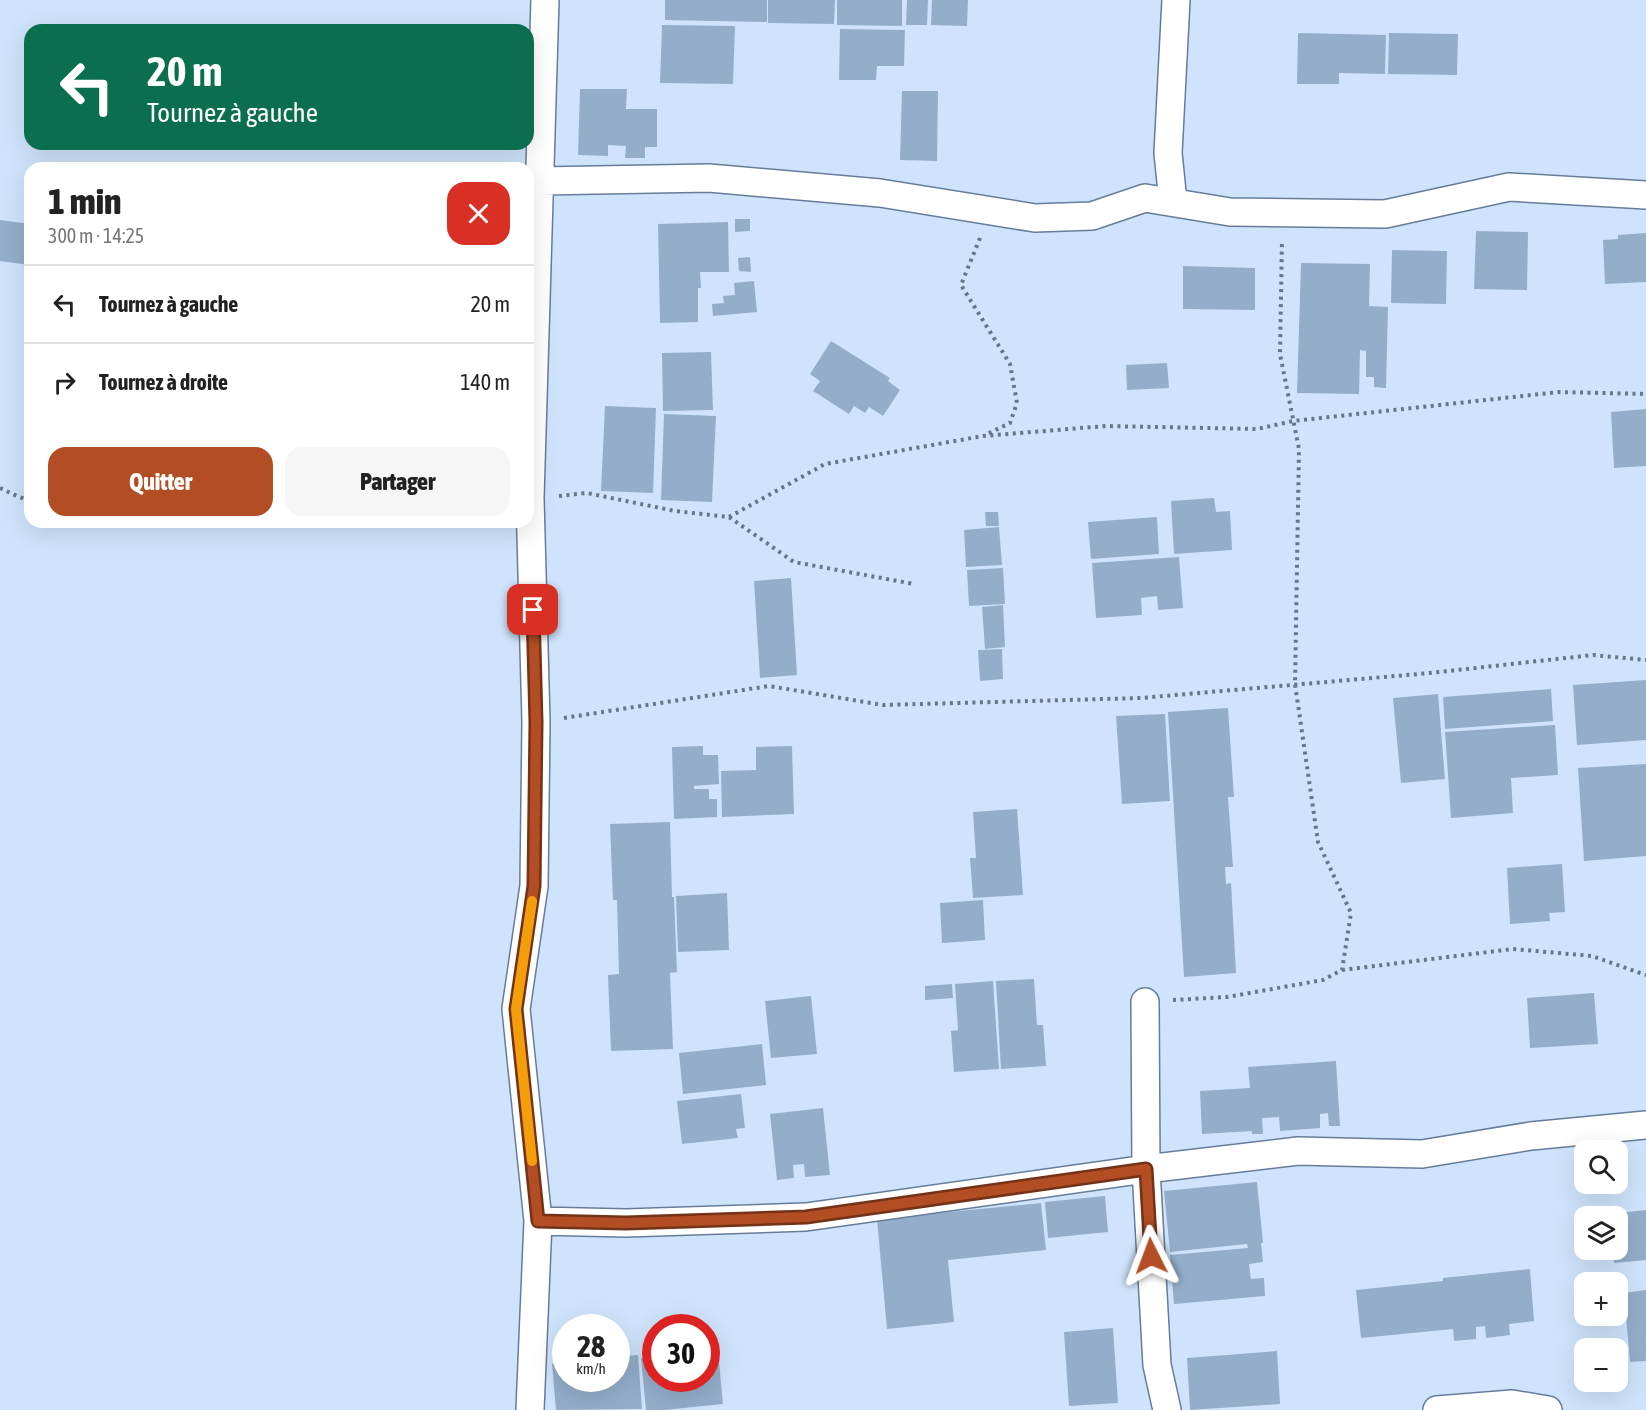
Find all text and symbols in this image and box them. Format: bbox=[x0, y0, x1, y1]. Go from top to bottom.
text: 20 m bbox=[147, 47, 222, 95]
icon: left bbox=[48, 48, 126, 126]
text: Tournez à gauche bbox=[147, 97, 318, 128]
text: 1 min bbox=[48, 180, 122, 222]
button: close bbox=[447, 182, 510, 245]
text: 300 m · 14:25 bbox=[48, 224, 144, 247]
icon: left bbox=[48, 288, 81, 321]
text: Tournez à gauche bbox=[99, 291, 238, 317]
text: 20 m bbox=[470, 291, 510, 317]
icon: right bbox=[48, 366, 81, 399]
text: Tournez à droite bbox=[99, 369, 228, 395]
text: 140 m bbox=[460, 369, 510, 395]
button: Quitter bbox=[48, 447, 273, 516]
button: Partager bbox=[285, 447, 510, 516]
pin bbox=[507, 584, 558, 635]
icon: arrive bbox=[516, 593, 549, 626]
map controls bbox=[1574, 1140, 1628, 1392]
button: search bbox=[1574, 1140, 1628, 1194]
button: layers bbox=[1574, 1206, 1628, 1260]
position arrow bbox=[1119, 1224, 1183, 1288]
button: + bbox=[1574, 1272, 1628, 1326]
speed limit sign: 30 bbox=[642, 1314, 720, 1392]
text: 28 bbox=[577, 1329, 605, 1363]
button: − bbox=[1574, 1338, 1628, 1392]
text: km/h bbox=[576, 1360, 606, 1377]

